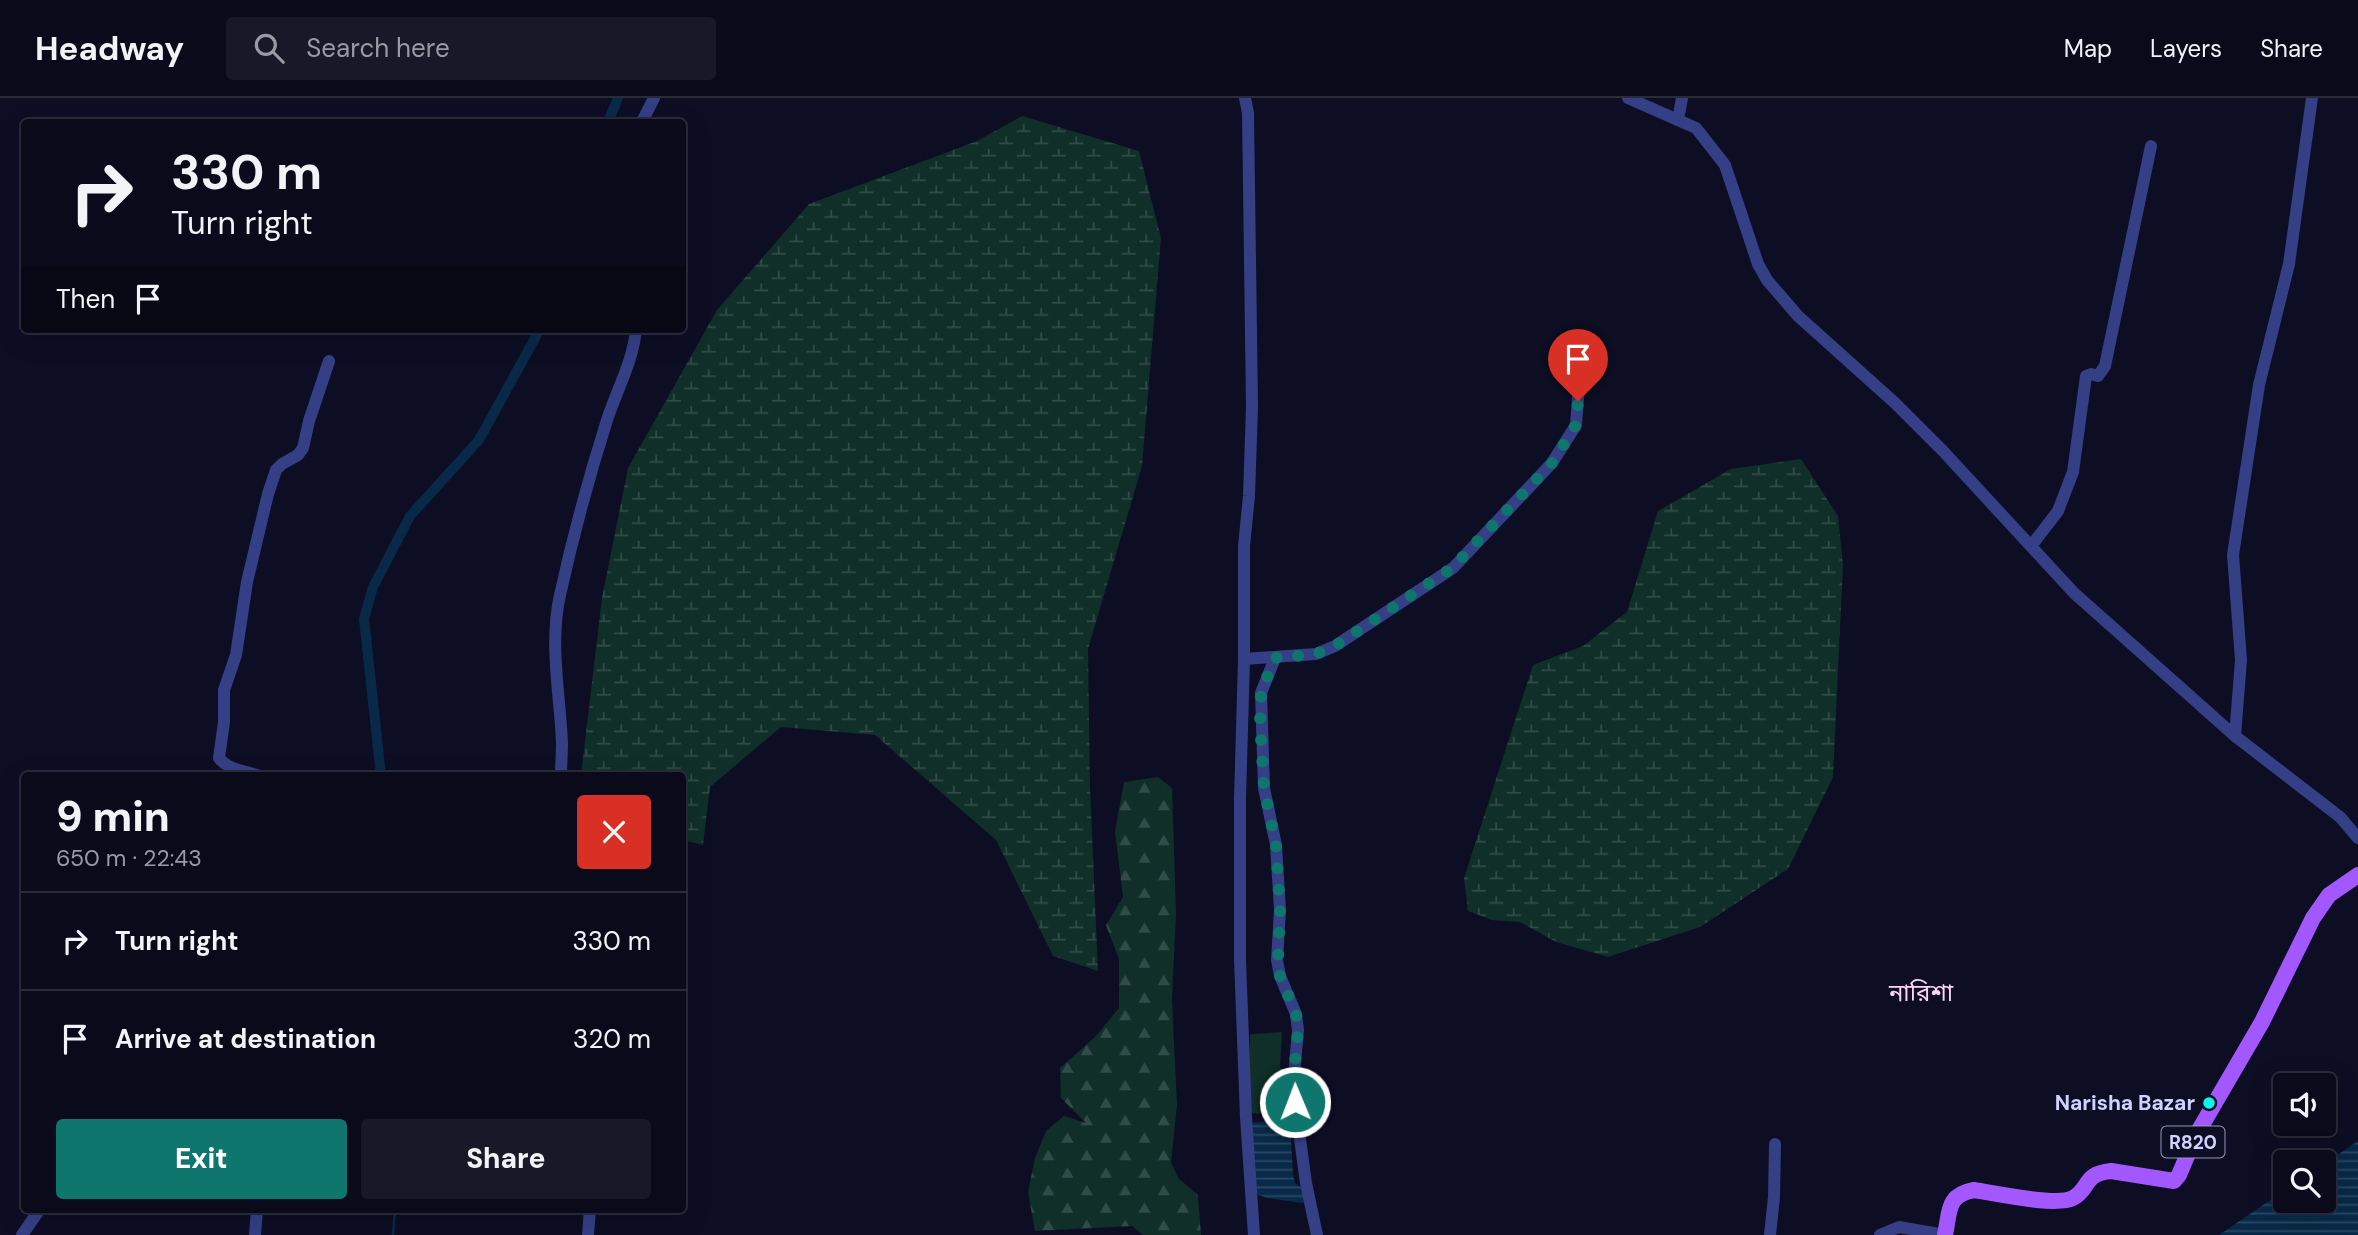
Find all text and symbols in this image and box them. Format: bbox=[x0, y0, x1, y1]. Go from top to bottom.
search box bbox=[226, 17, 716, 80]
text: Headway bbox=[35, 27, 184, 70]
icon: search bbox=[250, 29, 288, 67]
text: Search here bbox=[306, 31, 450, 65]
text: Map bbox=[2064, 33, 2112, 64]
text: Layers bbox=[2150, 33, 2222, 64]
text: Share bbox=[2260, 33, 2323, 64]
text: 330 m bbox=[171, 140, 322, 204]
icon: right bbox=[56, 147, 147, 238]
text: Turn right bbox=[171, 202, 313, 244]
icon: arrive bbox=[129, 280, 167, 318]
text: Then bbox=[56, 282, 115, 316]
pin bbox=[1548, 329, 1608, 401]
icon: arrive bbox=[1559, 340, 1597, 378]
text: 9 min bbox=[56, 789, 170, 844]
button: close bbox=[577, 795, 651, 869]
text: 650 m · 22:43 bbox=[56, 843, 202, 873]
icon: right bbox=[56, 922, 94, 960]
text: Turn right bbox=[115, 924, 239, 958]
text: 330 m bbox=[572, 924, 651, 958]
district label: নারিশা bbox=[1888, 977, 1954, 1008]
icon: arrive bbox=[56, 1020, 94, 1058]
text: Arrive at destination bbox=[115, 1022, 376, 1056]
text: 320 m bbox=[573, 1022, 651, 1056]
position arrow bbox=[1258, 1065, 1332, 1139]
map controls bbox=[2273, 1073, 2336, 1213]
button: sound bbox=[2273, 1073, 2336, 1136]
place label: Narisha Bazar bbox=[2055, 1089, 2195, 1117]
marker: Narisha Bazar bbox=[2201, 1095, 2217, 1111]
button: Exit bbox=[56, 1119, 347, 1199]
button: Share bbox=[361, 1119, 651, 1199]
road number: R820 bbox=[2162, 1126, 2224, 1158]
button: search bbox=[2273, 1150, 2336, 1213]

